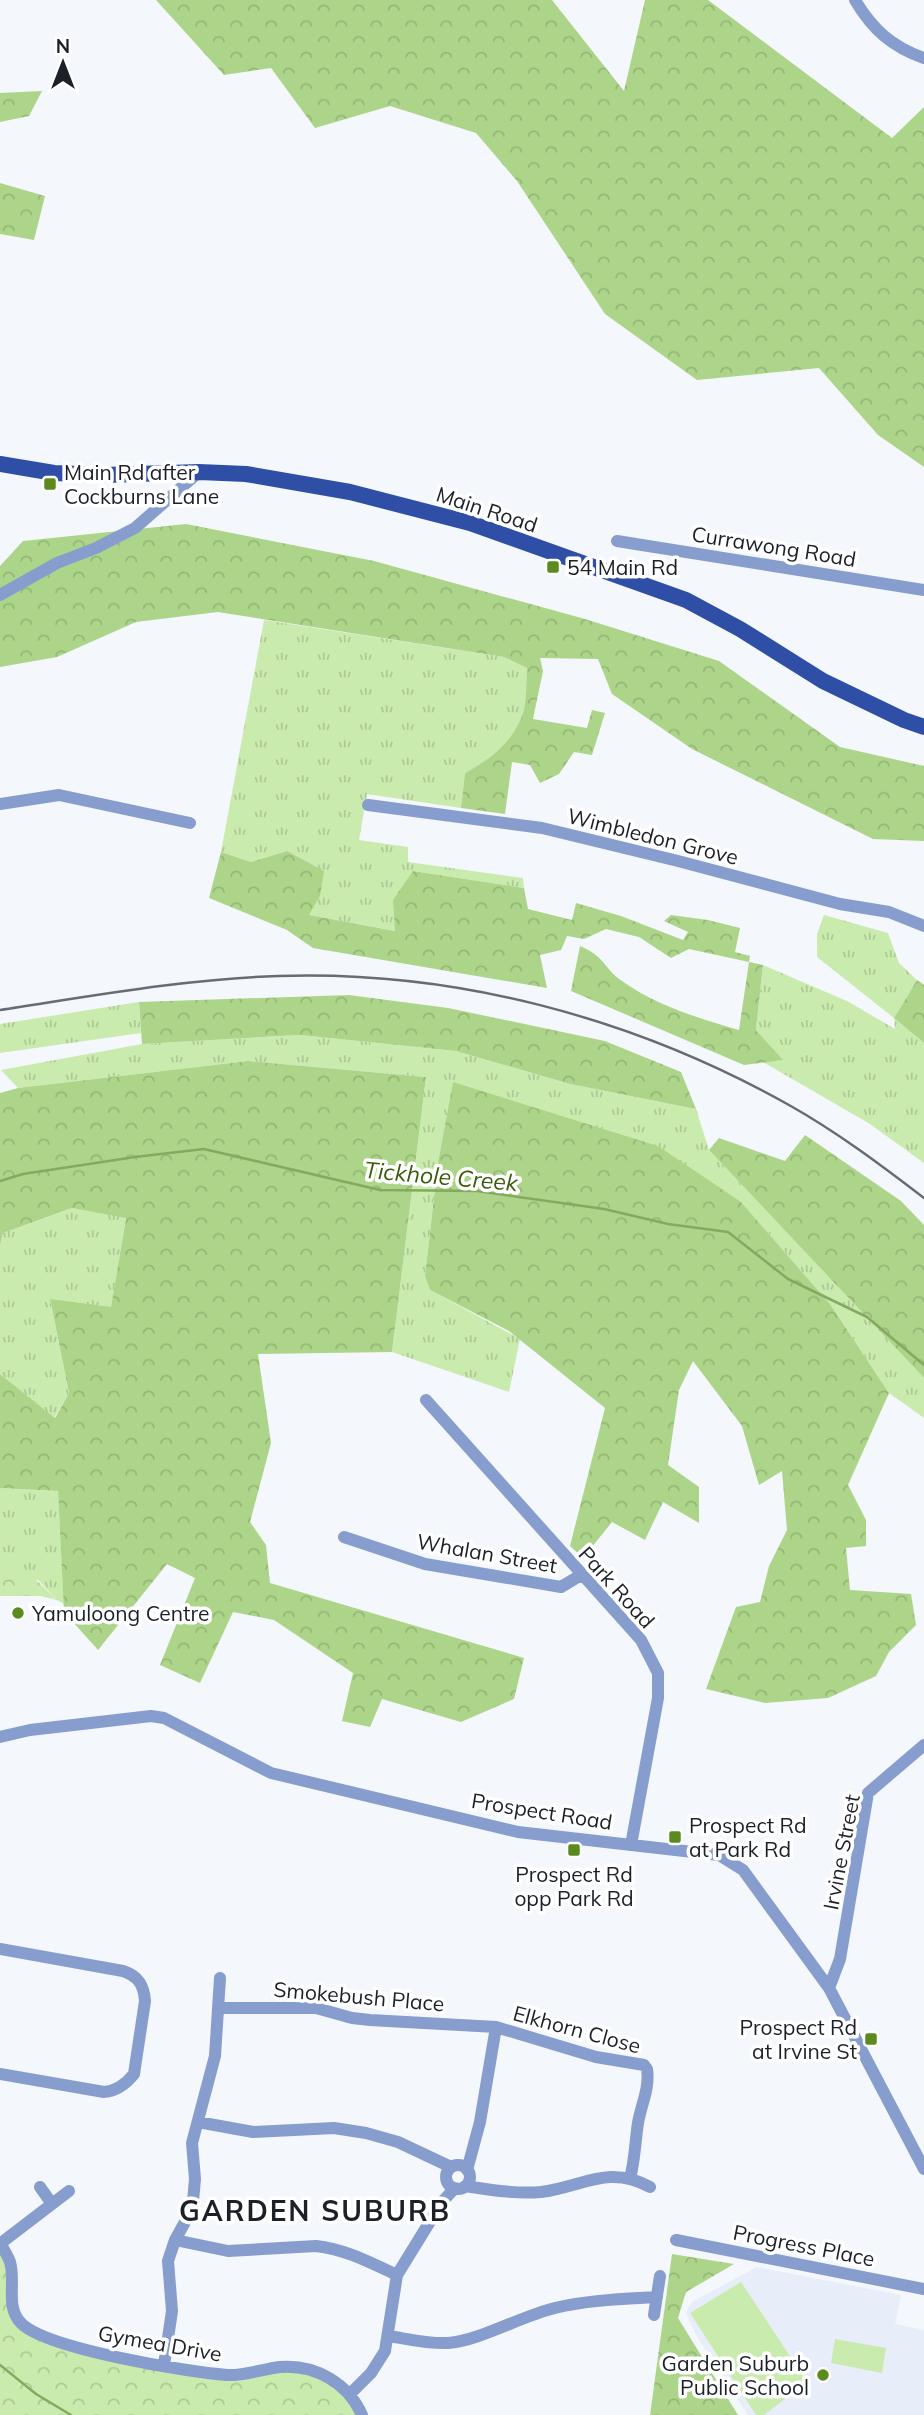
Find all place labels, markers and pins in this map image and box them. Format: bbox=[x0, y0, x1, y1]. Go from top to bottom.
place label: Main Rd after Cockburns Lane bbox=[64, 459, 219, 509]
marker: Main Rd after Cockburns Lane bbox=[42, 476, 58, 492]
place label: 54 Main Rd bbox=[567, 554, 678, 580]
marker: 54 Main Rd bbox=[545, 559, 561, 575]
place label: Yamuloong Centre bbox=[31, 1600, 209, 1626]
marker: Yamuloong Centre bbox=[10, 1605, 26, 1621]
place label: Prospect Rd at Park Rd bbox=[689, 1812, 807, 1862]
marker: Prospect Rd at Park Rd bbox=[667, 1829, 683, 1845]
marker: Prospect Rd opp Park Rd bbox=[566, 1842, 582, 1858]
place label: Prospect Rd opp Park Rd bbox=[514, 1861, 634, 1911]
place label: Prospect Rd at Irvine St bbox=[739, 2014, 857, 2064]
marker: Prospect Rd at Irvine St bbox=[863, 2031, 879, 2047]
place label: Garden Suburb Public School bbox=[662, 2350, 809, 2400]
marker: Garden Suburb Public School bbox=[815, 2367, 831, 2383]

